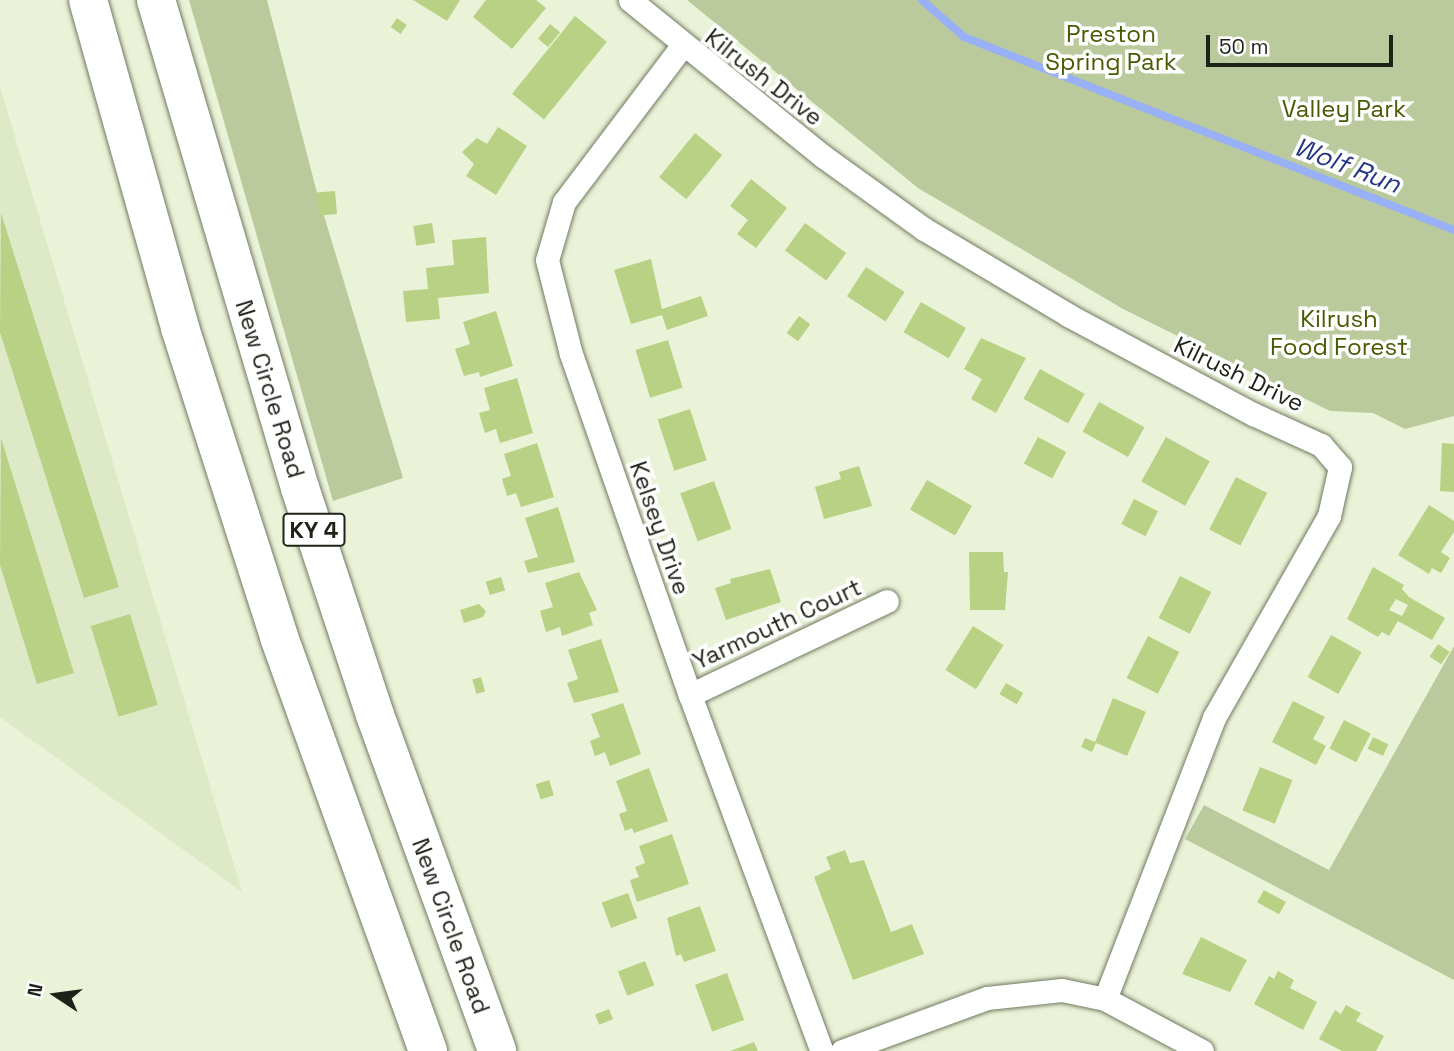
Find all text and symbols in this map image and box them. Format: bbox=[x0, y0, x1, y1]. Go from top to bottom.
park label: Preston Spring Park bbox=[1045, 20, 1177, 76]
scale bar bbox=[1209, 21, 1396, 65]
street label: Kilrush Drive bbox=[700, 22, 828, 132]
text: 50 m bbox=[1219, 33, 1269, 60]
park label: Valley Park bbox=[1282, 95, 1406, 123]
water label: Wolf Run bbox=[1289, 132, 1405, 200]
street label: New Circle Road bbox=[229, 296, 311, 482]
park label: Kilrush Food Forest bbox=[1270, 305, 1408, 361]
street label: Kilrush Drive bbox=[1169, 330, 1309, 418]
street label: Kelsey Drive bbox=[624, 457, 696, 599]
road number: KY 4 bbox=[281, 510, 347, 550]
street label: Yarmouth Court bbox=[688, 572, 866, 676]
street label: New Circle Road bbox=[406, 834, 496, 1018]
north arrow bbox=[21, 960, 91, 1030]
text: N bbox=[21, 981, 49, 999]

